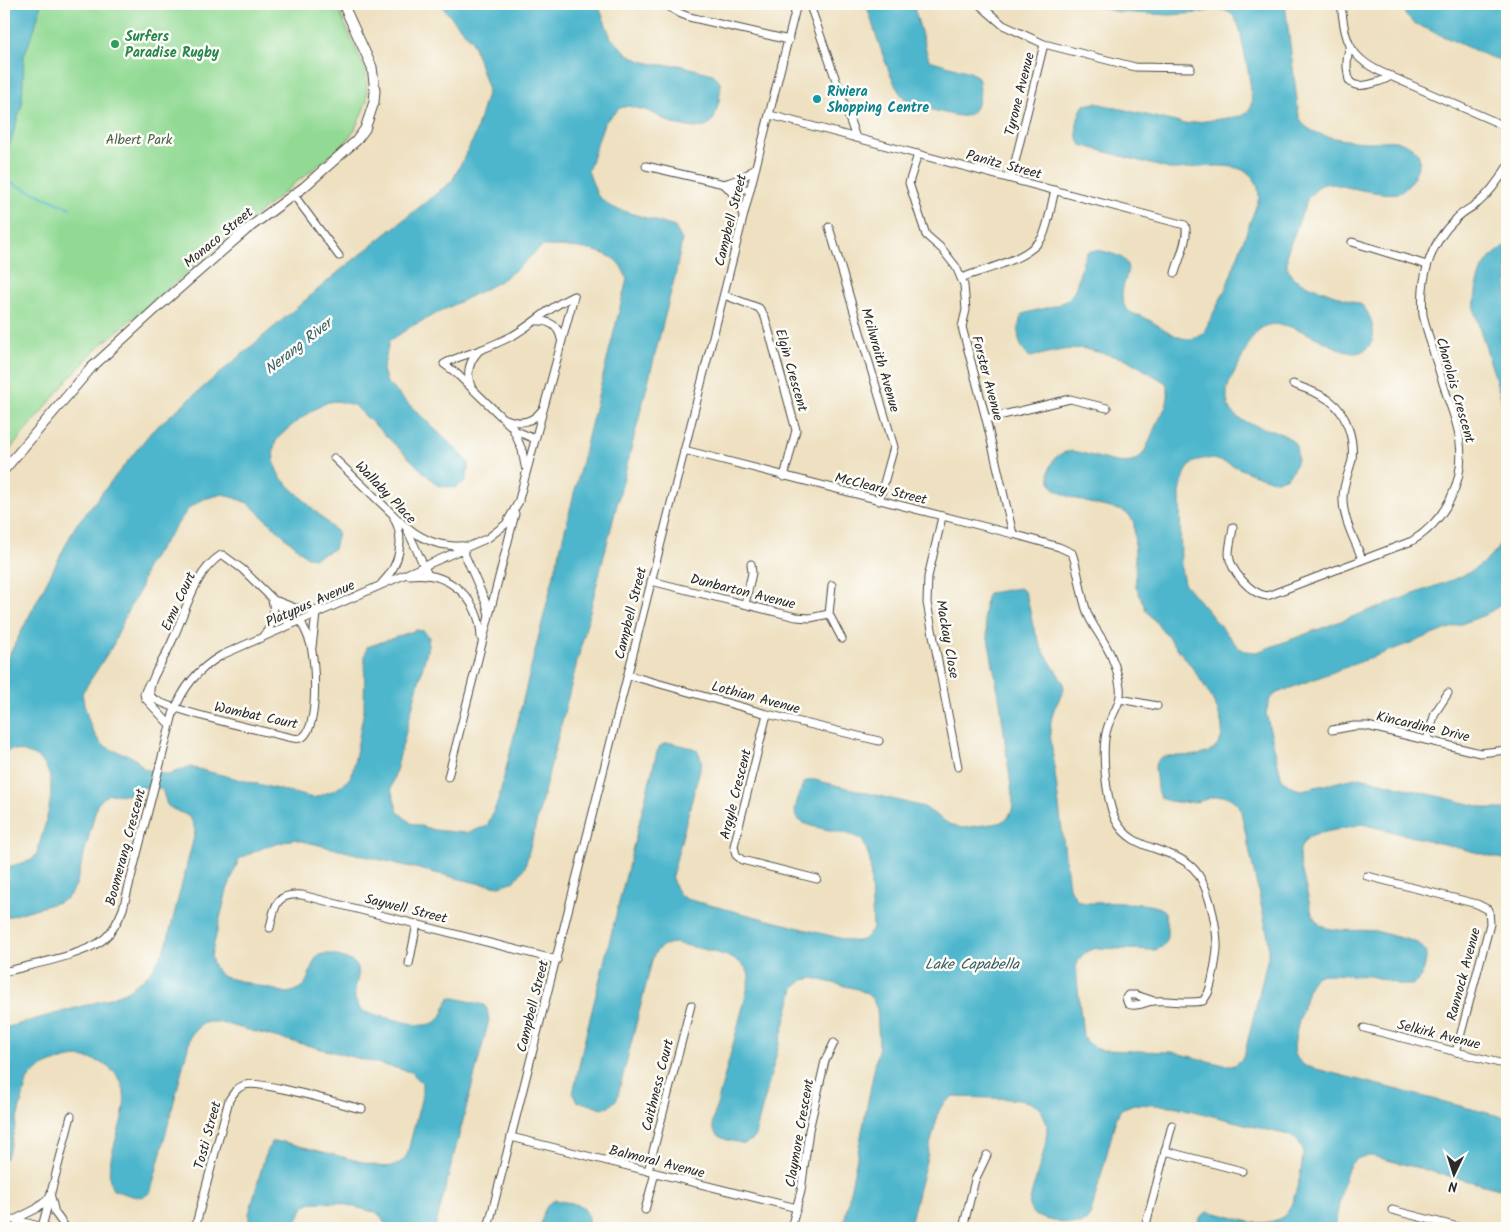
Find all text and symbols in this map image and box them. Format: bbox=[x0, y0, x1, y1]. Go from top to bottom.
place label: Surfers Paradise Rugby bbox=[125, 26, 220, 64]
marker: Surfers Paradise Rugby bbox=[109, 38, 121, 50]
street label: Tyrone Avenue bbox=[999, 49, 1041, 138]
place label: Riviera Shopping Centre bbox=[827, 81, 929, 119]
marker: Riviera Shopping Centre bbox=[811, 93, 823, 105]
park label: Albert Park bbox=[106, 129, 173, 151]
street label: Panitz Street bbox=[963, 144, 1045, 186]
street label: Campbell Street bbox=[709, 171, 753, 269]
street label: Monaco Street bbox=[179, 202, 259, 274]
street label: Mcilwraith Avenue bbox=[855, 305, 906, 416]
water label: Nerang River bbox=[260, 311, 340, 381]
street label: Elgin Crescent bbox=[769, 326, 814, 415]
street label: Forster Avenue bbox=[965, 333, 1009, 424]
street label: Charolais Crescent bbox=[1429, 335, 1481, 446]
street label: Wallaby Place bbox=[349, 456, 422, 530]
street label: McCleary Street bbox=[832, 467, 930, 511]
street label: Campbell Street bbox=[609, 564, 653, 662]
street label: Emu Court bbox=[156, 568, 202, 635]
street label: Dunbarton Avenue bbox=[688, 568, 798, 616]
street label: Platypus Avenue bbox=[262, 574, 359, 633]
street label: Mackay Close bbox=[929, 598, 965, 681]
street label: Lothian Avenue bbox=[709, 676, 803, 721]
street label: Wombat Court bbox=[212, 696, 300, 736]
street label: Kincardine Drive bbox=[1374, 706, 1472, 749]
street label: Argyle Crescent bbox=[714, 746, 758, 842]
street label: Boomerang Crescent bbox=[100, 786, 152, 908]
street label: Saywell Street bbox=[362, 888, 450, 930]
street label: Rannock Avenue bbox=[1441, 925, 1487, 1023]
water label: Lake Capabella bbox=[925, 953, 1020, 977]
street label: Campbell Street bbox=[511, 957, 555, 1055]
street label: Selkirk Avenue bbox=[1395, 1014, 1483, 1056]
street label: Caithness Court bbox=[636, 1036, 680, 1134]
street label: Claymore Crescent bbox=[780, 1077, 820, 1189]
street label: Tosti Street bbox=[188, 1098, 228, 1172]
street label: Balmoral Avenue bbox=[607, 1139, 708, 1185]
north arrow bbox=[1428, 1150, 1478, 1200]
text: N bbox=[1448, 1175, 1458, 1197]

